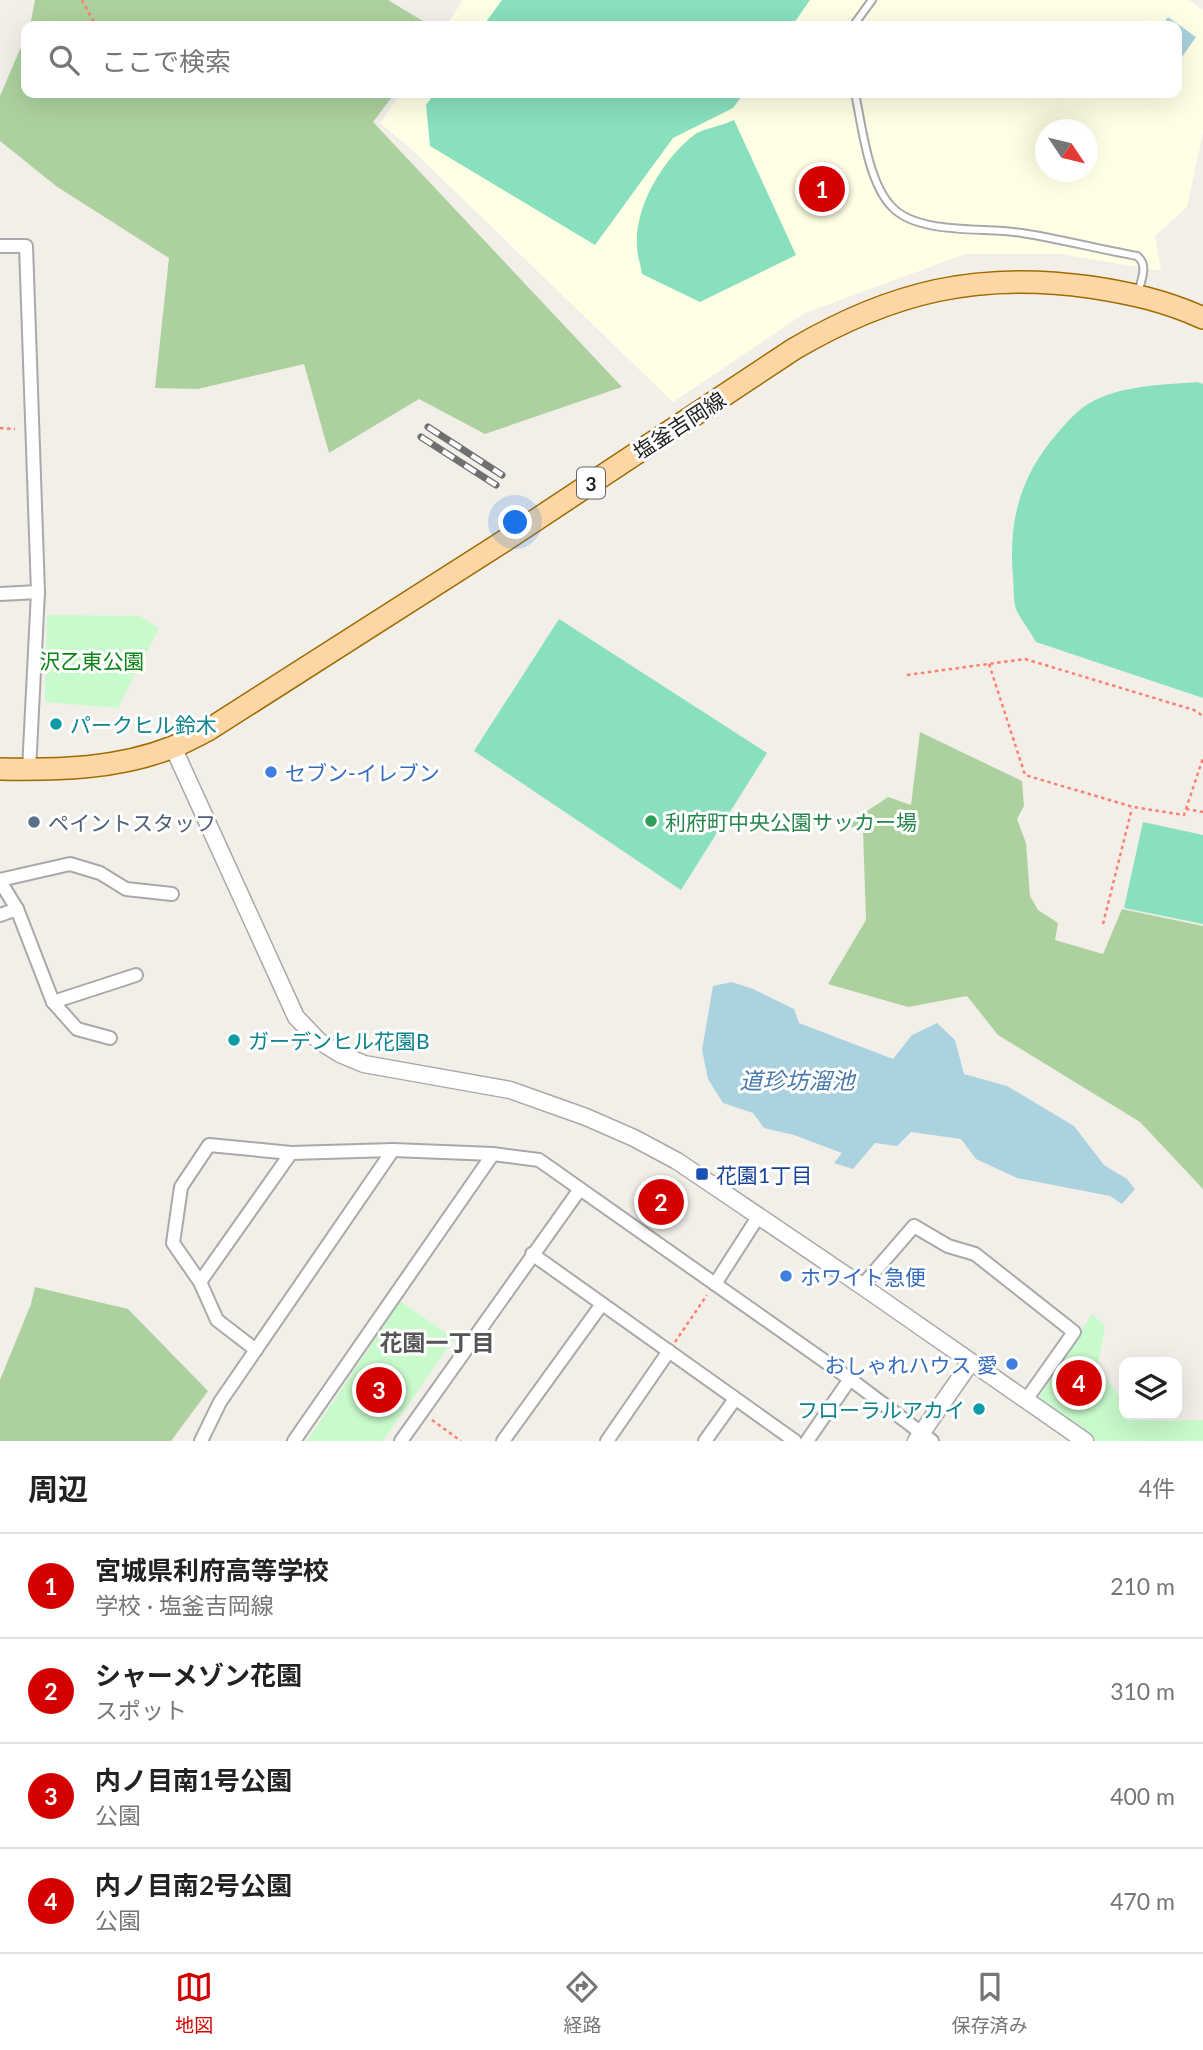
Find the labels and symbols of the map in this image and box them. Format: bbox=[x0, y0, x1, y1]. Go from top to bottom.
north arrow bbox=[1035, 119, 1098, 182]
pin: 1 bbox=[799, 163, 845, 215]
street label: 塩釜吉岡線 bbox=[628, 386, 730, 464]
road number: 3 bbox=[577, 468, 605, 498]
your location bbox=[498, 505, 532, 539]
park label: 沢乙東公園 bbox=[40, 648, 145, 673]
place label: パークヒル鈴木 bbox=[70, 712, 217, 737]
marker: パークヒル鈴木 bbox=[48, 716, 64, 732]
place label: セブン-イレブン bbox=[285, 760, 440, 785]
marker: セブン-イレブン bbox=[263, 764, 279, 780]
place label: 利府町中央公園サッカー場 bbox=[665, 809, 917, 834]
place label: ペイントスタッフ bbox=[48, 810, 216, 835]
marker: 利府町中央公園サッカー場 bbox=[643, 813, 659, 829]
marker: ペイントスタッフ bbox=[26, 814, 42, 830]
place label: ガーデンヒル花園B bbox=[248, 1028, 430, 1053]
marker: ガーデンヒル花園B bbox=[226, 1032, 242, 1048]
water label: 道珍坊溜池 bbox=[740, 1066, 857, 1094]
place label: 花園1丁目 bbox=[716, 1162, 812, 1187]
marker: 花園1丁目 bbox=[694, 1166, 710, 1182]
pin: 2 bbox=[638, 1176, 684, 1228]
place label: ホワイト急便 bbox=[800, 1264, 926, 1289]
marker: ホワイト急便 bbox=[778, 1268, 794, 1284]
district label: 花園一丁目 bbox=[380, 1328, 495, 1356]
place label: おしゃれハウス 愛 bbox=[825, 1352, 998, 1377]
marker: おしゃれハウス 愛 bbox=[1004, 1356, 1020, 1372]
pin: 4 bbox=[1056, 1357, 1102, 1409]
pin: 3 bbox=[356, 1364, 402, 1416]
place label: フローラルアカイ bbox=[797, 1397, 965, 1422]
marker: フローラルアカイ bbox=[971, 1401, 987, 1417]

